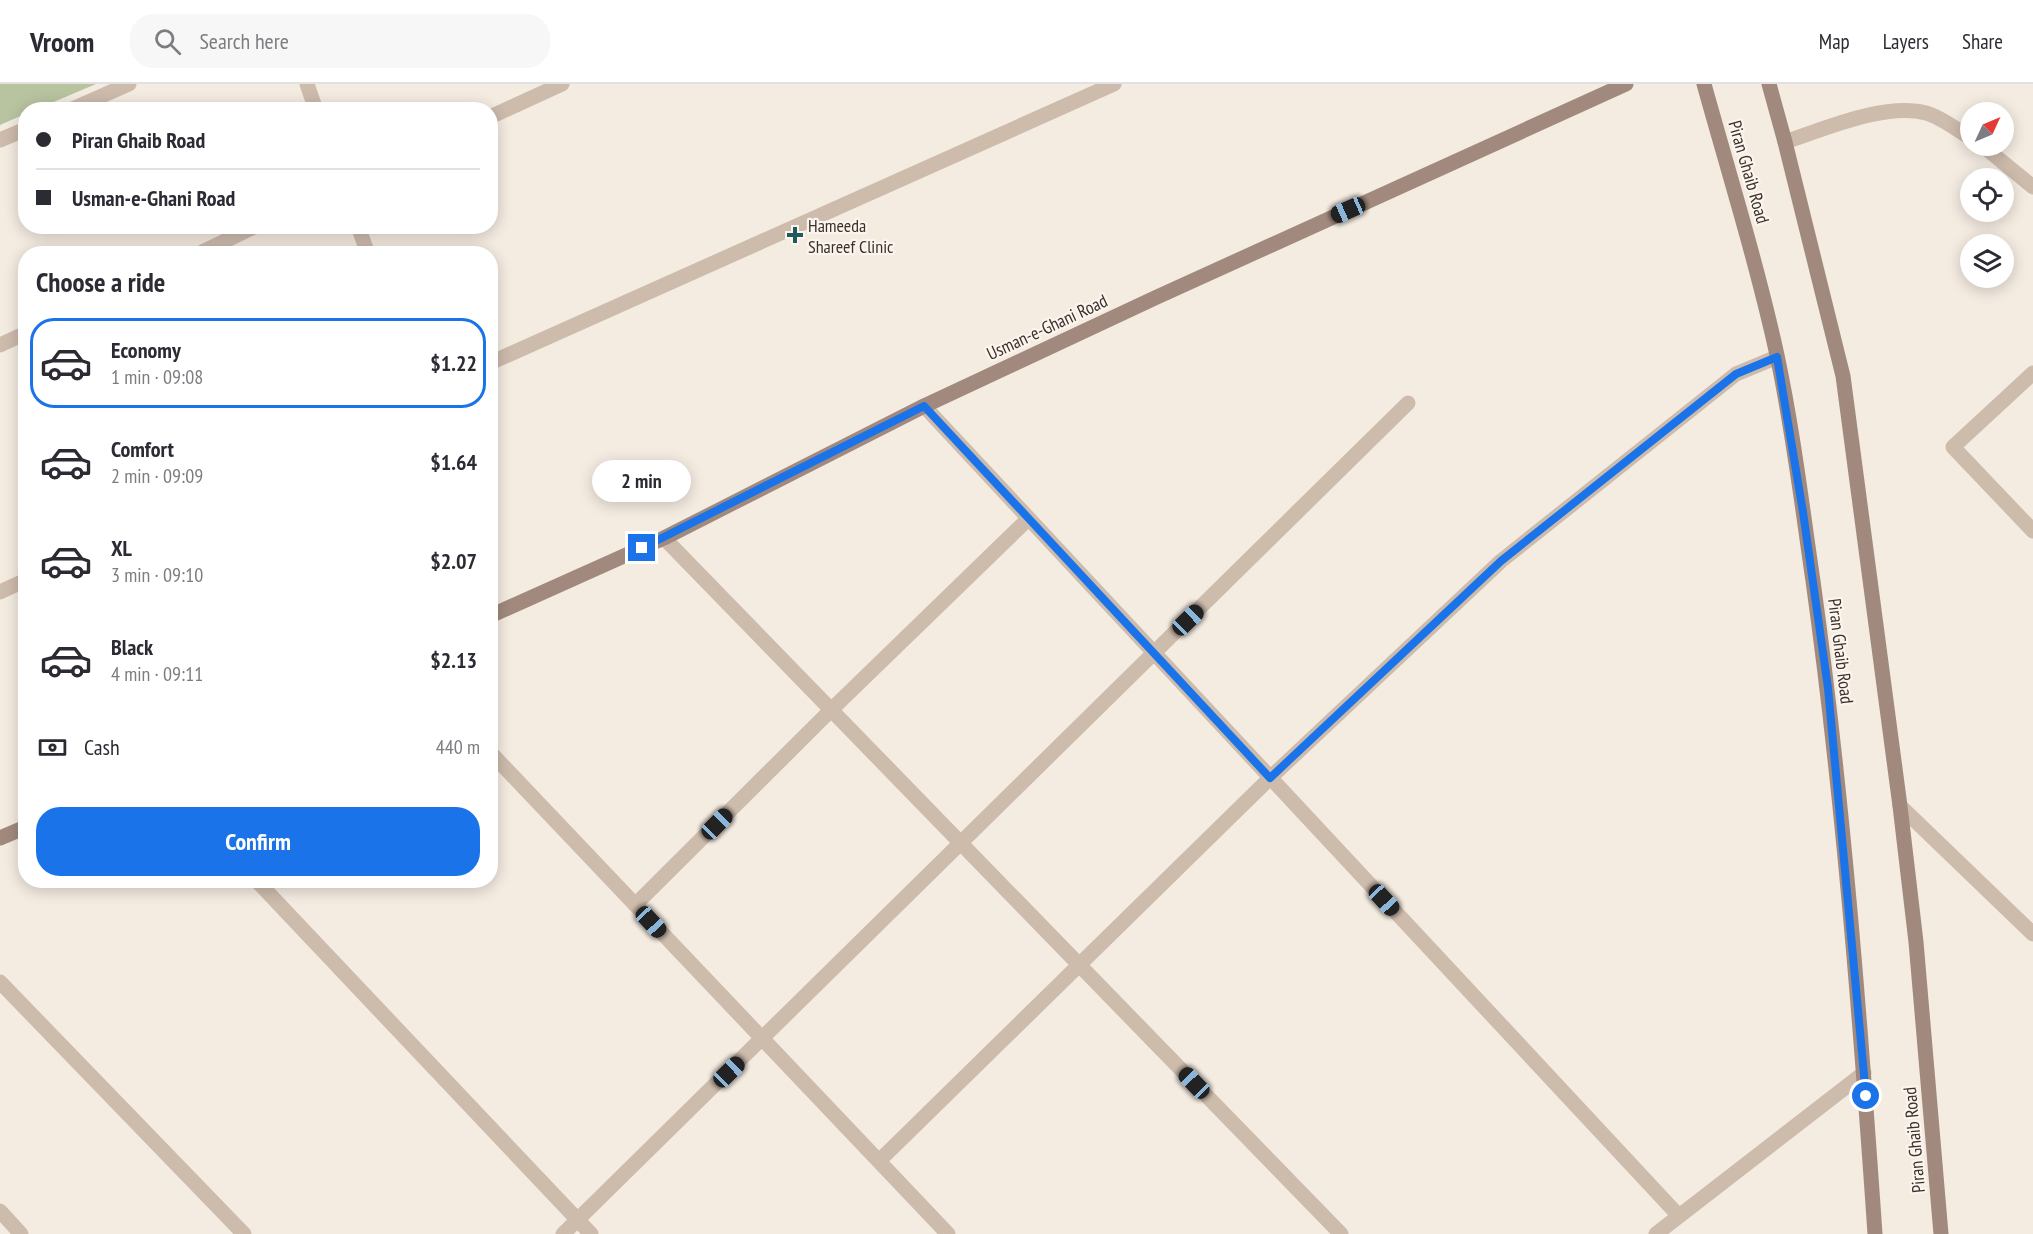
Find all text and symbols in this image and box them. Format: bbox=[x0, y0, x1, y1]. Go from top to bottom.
search box bbox=[130, 14, 550, 68]
text: Vroom bbox=[30, 23, 94, 60]
icon: search bbox=[151, 25, 184, 58]
text: Search here bbox=[199, 27, 289, 55]
text: Map bbox=[1819, 28, 1850, 55]
text: Layers bbox=[1883, 28, 1929, 55]
text: Share bbox=[1962, 28, 2003, 55]
north arrow bbox=[1960, 102, 2014, 156]
map controls bbox=[1960, 102, 2014, 288]
street label: Piran Ghaib Road bbox=[1723, 118, 1775, 226]
text: Piran Ghaib Road bbox=[72, 126, 205, 154]
button: locate bbox=[1960, 168, 2014, 222]
text: Usman-e-Ghani Road bbox=[72, 184, 235, 212]
car bbox=[1328, 194, 1368, 226]
place label: Hameeda Shareef Clinic bbox=[808, 214, 894, 258]
marker: Hameeda Shareef Clinic bbox=[786, 226, 804, 244]
button: layers bbox=[1960, 234, 2014, 288]
text: Choose a ride bbox=[36, 265, 165, 299]
street label: Usman-e-Ghani Road bbox=[983, 289, 1111, 365]
icon: car bbox=[39, 336, 93, 390]
text: Economy bbox=[111, 336, 181, 364]
text: $1.22 bbox=[430, 349, 477, 377]
text: 1 min · 09:08 bbox=[111, 364, 203, 390]
icon: car bbox=[39, 435, 93, 489]
text: Comfort bbox=[111, 435, 174, 463]
text: $1.64 bbox=[430, 448, 477, 476]
callout: 2 min bbox=[592, 461, 692, 503]
text: 2 min · 09:09 bbox=[111, 463, 203, 489]
text: 2 min bbox=[621, 468, 662, 494]
icon: car bbox=[39, 534, 93, 588]
text: XL bbox=[111, 534, 132, 562]
route end bbox=[628, 534, 655, 561]
text: $2.07 bbox=[430, 547, 477, 575]
text: 3 min · 09:10 bbox=[111, 562, 203, 588]
street label: Piran Ghaib Road bbox=[1823, 597, 1859, 705]
car bbox=[1169, 601, 1207, 639]
icon: car bbox=[39, 633, 93, 687]
text: Black bbox=[111, 633, 153, 661]
text: $2.13 bbox=[430, 646, 477, 674]
text: 4 min · 09:11 bbox=[111, 661, 203, 687]
icon: cash bbox=[36, 731, 69, 764]
text: Cash bbox=[84, 733, 120, 761]
text: 440 m bbox=[436, 734, 480, 760]
car bbox=[698, 805, 736, 843]
button: Confirm bbox=[36, 807, 480, 876]
car bbox=[1365, 881, 1403, 919]
car bbox=[632, 903, 670, 941]
car bbox=[710, 1053, 748, 1091]
car bbox=[1175, 1064, 1213, 1102]
route start bbox=[1852, 1082, 1879, 1109]
street label: Piran Ghaib Road bbox=[1898, 1086, 1930, 1194]

